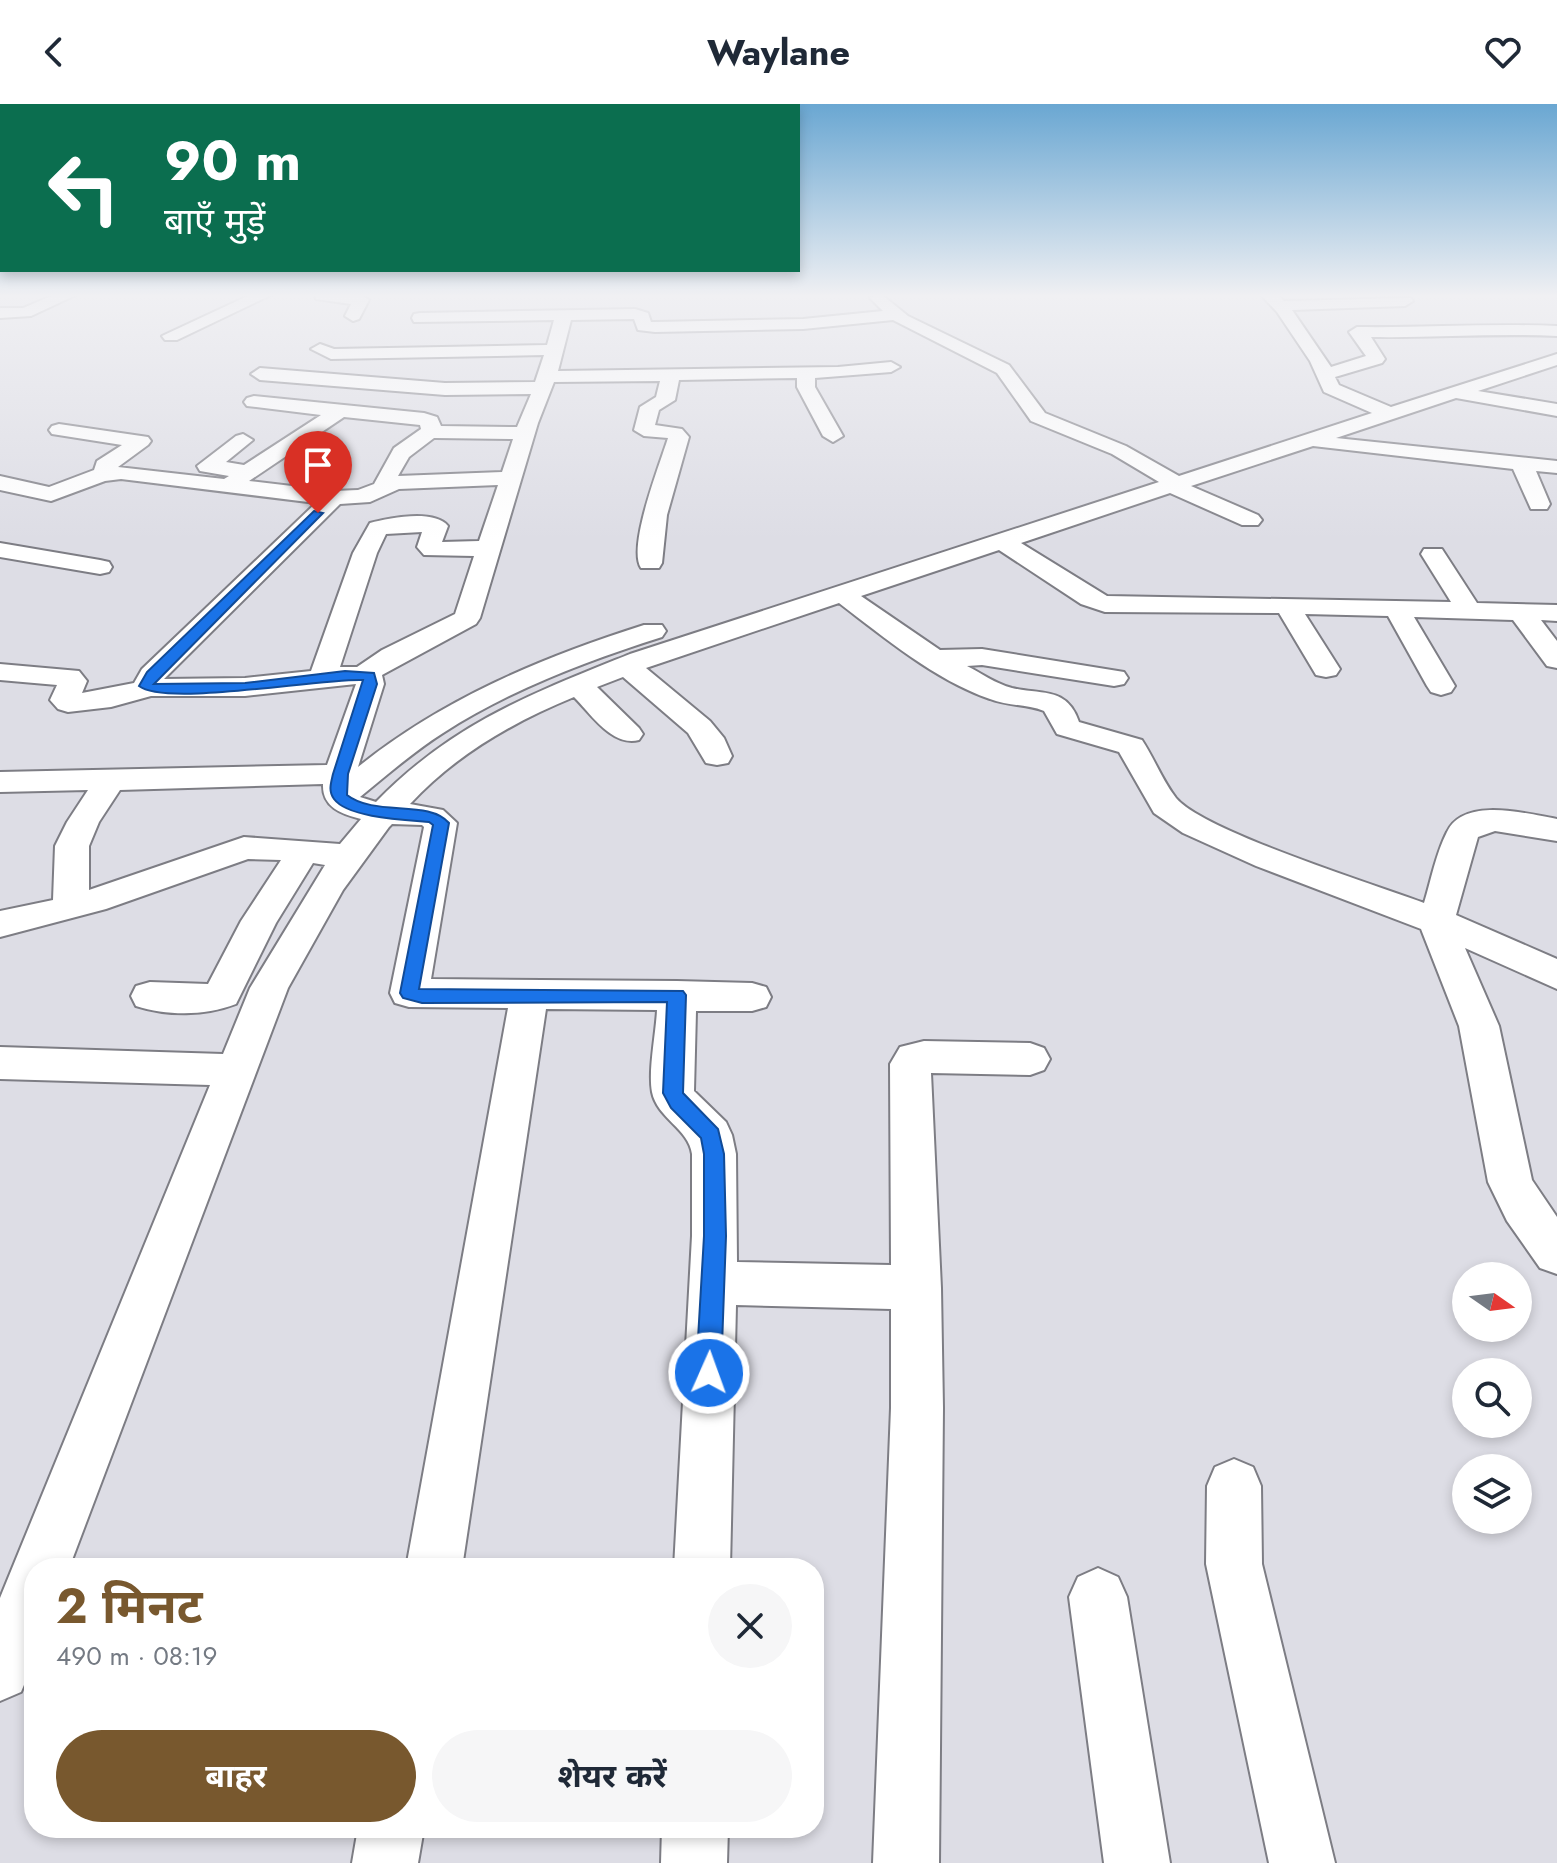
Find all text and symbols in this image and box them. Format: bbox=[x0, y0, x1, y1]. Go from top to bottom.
text: Waylane bbox=[707, 26, 850, 78]
icon: back bbox=[32, 30, 76, 74]
icon: heart bbox=[1481, 30, 1525, 74]
text: 90 m bbox=[164, 120, 301, 201]
icon: left bbox=[32, 136, 136, 240]
text: बाएँ मुड़ें bbox=[164, 195, 265, 247]
pin bbox=[284, 431, 352, 513]
icon: arrive bbox=[296, 443, 340, 487]
north arrow bbox=[1452, 1262, 1532, 1342]
map controls bbox=[1452, 1262, 1532, 1534]
position arrow bbox=[667, 1331, 751, 1415]
button: search bbox=[1452, 1358, 1532, 1438]
button: layers bbox=[1452, 1454, 1532, 1534]
text: 2 मिनट bbox=[56, 1572, 203, 1641]
button: close bbox=[708, 1584, 792, 1668]
text: 490 m · 08:19 bbox=[56, 1637, 218, 1675]
button: बाहर bbox=[56, 1730, 416, 1822]
button: शेयर करें bbox=[432, 1730, 792, 1822]

